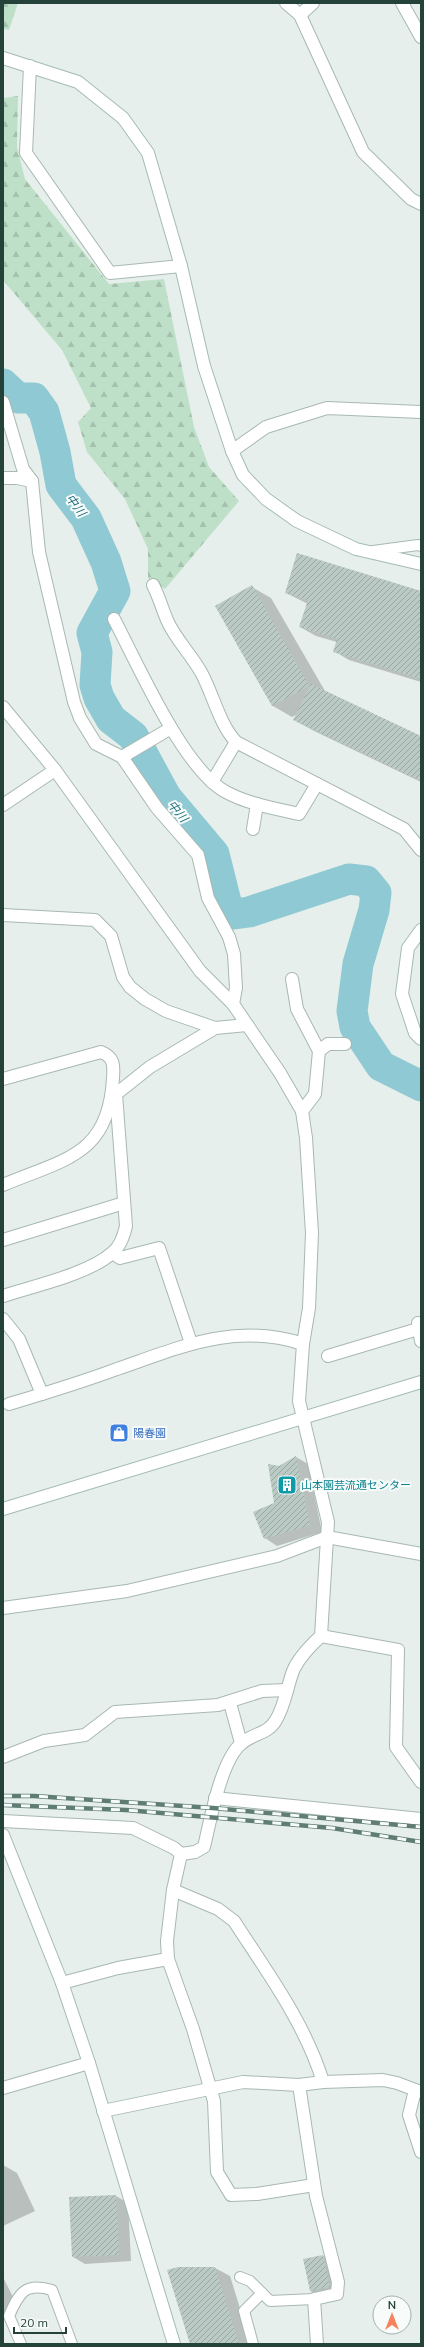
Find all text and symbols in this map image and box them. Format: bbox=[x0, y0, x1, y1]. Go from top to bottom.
water label: 中川 bbox=[63, 491, 90, 521]
water label: 中川 bbox=[165, 797, 193, 827]
shop icon: 陽春園 bbox=[108, 1422, 130, 1444]
place label: 陽春園 bbox=[133, 1426, 166, 1440]
building icon: 山本園芸流通センター bbox=[276, 1474, 298, 1496]
place label: 山本園芸流通センター bbox=[301, 1478, 411, 1492]
north arrow bbox=[372, 2295, 412, 2335]
text: N bbox=[388, 2298, 396, 2312]
scale bar bbox=[14, 2309, 66, 2335]
text: 20 m bbox=[20, 2315, 48, 2330]

